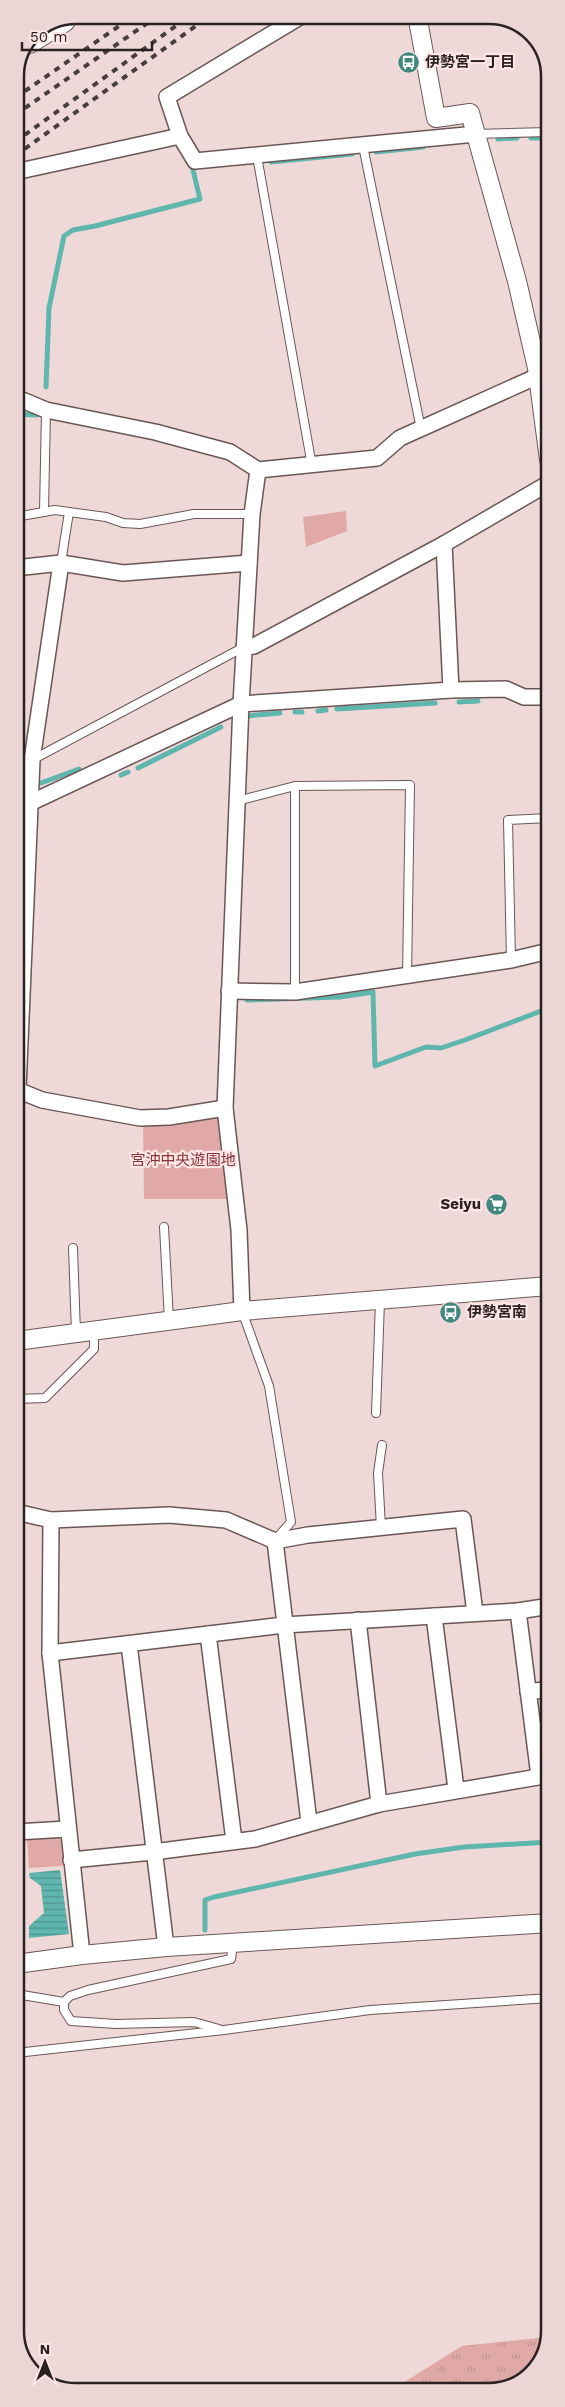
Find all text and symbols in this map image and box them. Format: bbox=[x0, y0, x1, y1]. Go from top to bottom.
scale bar bbox=[22, 20, 152, 52]
text: 50 m bbox=[30, 28, 67, 46]
bus stop icon: 伊勢宮一丁目 bbox=[397, 50, 421, 74]
place label: 伊勢宮一丁目 bbox=[425, 53, 515, 71]
park label: 宮沖中央遊園地 bbox=[130, 1151, 236, 1169]
supermarket icon: Seiyu bbox=[485, 1192, 509, 1216]
place label: Seiyu bbox=[441, 1195, 481, 1213]
bus stop icon: 伊勢宮南 bbox=[439, 1300, 463, 1324]
place label: 伊勢宮南 bbox=[467, 1303, 527, 1321]
north arrow bbox=[20, 2337, 70, 2387]
text: N bbox=[40, 2341, 50, 2357]

